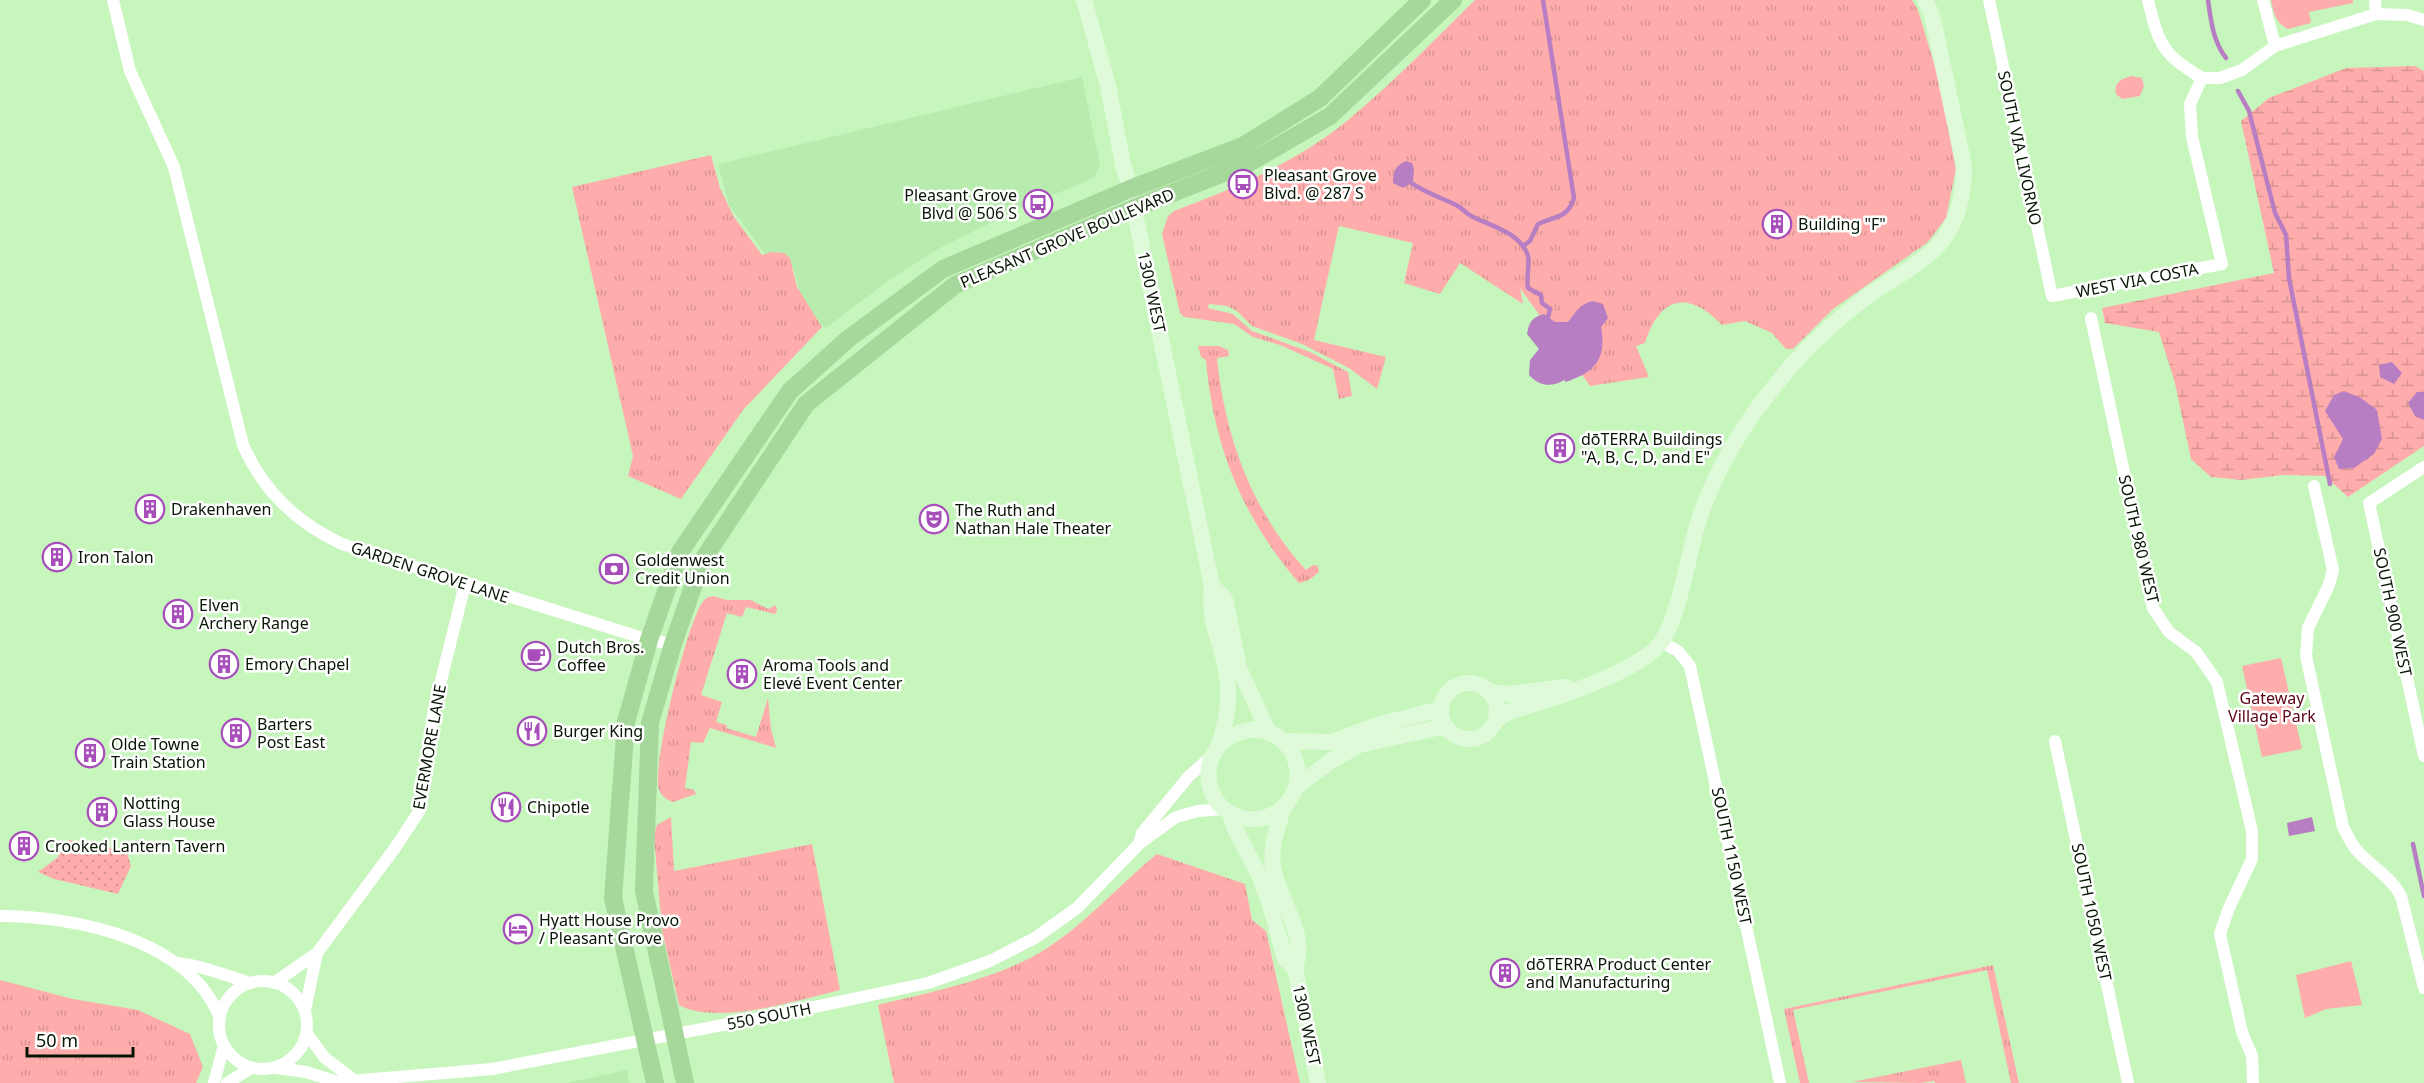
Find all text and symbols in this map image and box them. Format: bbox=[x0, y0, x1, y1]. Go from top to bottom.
street label: SOUTH VIA LIVORNO bbox=[1993, 69, 2047, 227]
place label: Pleasant Grove Blvd. @ 287 S bbox=[1264, 164, 1377, 204]
bus stop icon: Pleasant Grove Blvd. @ 287 S bbox=[1227, 168, 1259, 200]
street label: PLEASANT GROVE BOULEVARD bbox=[957, 183, 1177, 293]
place label: Pleasant Grove Blvd @ 506 S bbox=[904, 184, 1017, 224]
bus stop icon: Pleasant Grove Blvd @ 506 S bbox=[1022, 188, 1054, 220]
building icon: Building "F" bbox=[1761, 208, 1793, 240]
place label: Building "F" bbox=[1798, 213, 1886, 235]
street label: 1300 WEST bbox=[1133, 249, 1171, 335]
street label: WEST VIA COSTA bbox=[2074, 257, 2201, 303]
place label: dōTERRA Buildings "A, B, C, D, and E" bbox=[1581, 428, 1723, 468]
building icon: dōTERRA Buildings "A, B, C, D, and E" bbox=[1544, 432, 1576, 464]
street label: SOUTH 980 WEST bbox=[2114, 473, 2164, 605]
building icon: Drakenhaven bbox=[134, 493, 166, 525]
place label: Drakenhaven bbox=[171, 498, 271, 520]
place label: The Ruth and Nathan Hale Theater bbox=[955, 499, 1112, 539]
theatre icon: The Ruth and Nathan Hale Theater bbox=[918, 503, 950, 535]
street label: GARDEN GROVE LANE bbox=[348, 536, 512, 608]
building icon: Iron Talon bbox=[41, 541, 73, 573]
place label: Iron Talon bbox=[78, 546, 154, 568]
street label: SOUTH 900 WEST bbox=[2369, 546, 2417, 678]
place label: Goldenwest Credit Union bbox=[635, 549, 730, 589]
bank icon: Goldenwest Credit Union bbox=[598, 553, 630, 585]
place label: Elven Archery Range bbox=[199, 594, 309, 634]
building icon: Elven Archery Range bbox=[162, 598, 194, 630]
place label: Dutch Bros. Coffee bbox=[557, 636, 644, 676]
cafe icon: Dutch Bros. Coffee bbox=[520, 640, 552, 672]
building icon: Emory Chapel bbox=[208, 648, 240, 680]
place label: Emory Chapel bbox=[245, 653, 349, 675]
place label: Aroma Tools and Elevé Event Center bbox=[763, 654, 903, 694]
building icon: Aroma Tools and Elevé Event Center bbox=[726, 658, 758, 690]
street label: EVERMORE LANE bbox=[407, 683, 451, 811]
park label: Gateway Village Park bbox=[2228, 687, 2316, 727]
place label: Barters Post East bbox=[257, 713, 325, 753]
restaurant icon: Burger King bbox=[516, 715, 548, 747]
building icon: Barters Post East bbox=[220, 717, 252, 749]
place label: Burger King bbox=[553, 720, 643, 742]
place label: Olde Towne Train Station bbox=[111, 733, 206, 773]
building icon: Olde Towne Train Station bbox=[74, 737, 106, 769]
street label: SOUTH 1150 WEST bbox=[1707, 785, 1757, 927]
restaurant icon: Chipotle bbox=[490, 791, 522, 823]
place label: Notting Glass House bbox=[123, 792, 215, 832]
building icon: Notting Glass House bbox=[86, 796, 118, 828]
place label: Chipotle bbox=[527, 796, 590, 818]
building icon: Crooked Lantern Tavern bbox=[8, 830, 40, 862]
place label: Crooked Lantern Tavern bbox=[45, 835, 225, 857]
street label: SOUTH 1050 WEST bbox=[2067, 841, 2117, 983]
place label: Hyatt House Provo / Pleasant Grove bbox=[539, 909, 679, 949]
hotel icon: Hyatt House Provo / Pleasant Grove bbox=[502, 913, 534, 945]
place label: dōTERRA Product Center and Manufacturing bbox=[1526, 953, 1711, 993]
building icon: dōTERRA Product Center and Manufacturing bbox=[1489, 957, 1521, 989]
street label: 1300 WEST bbox=[1288, 982, 1326, 1068]
street label: 550 SOUTH bbox=[725, 997, 813, 1035]
scale bar bbox=[27, 1020, 134, 1058]
text: 50 m bbox=[36, 1028, 78, 1052]

